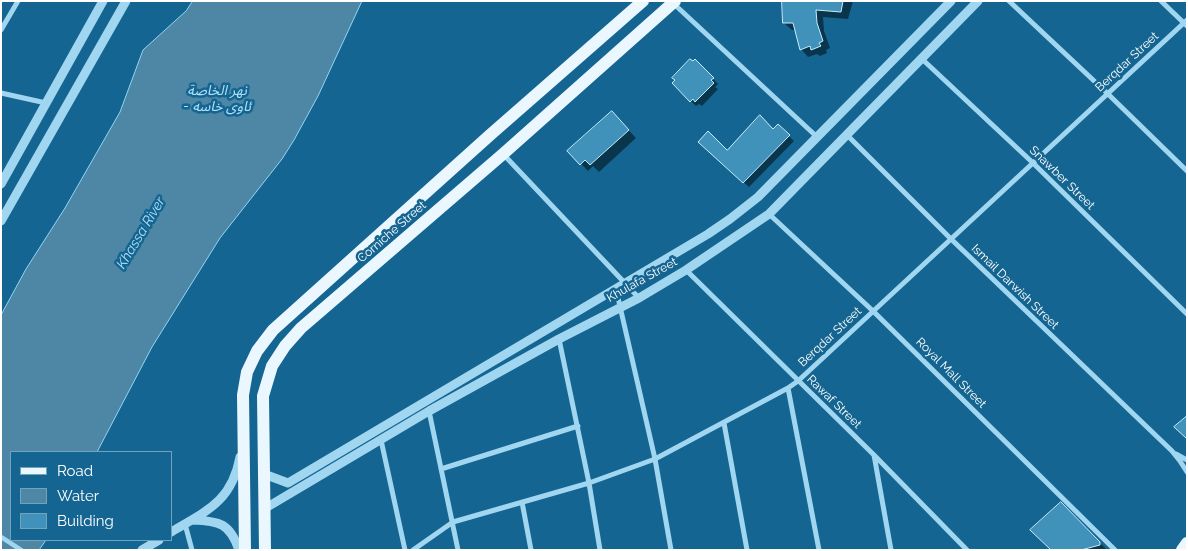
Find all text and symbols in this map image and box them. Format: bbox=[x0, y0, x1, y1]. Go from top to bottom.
street label: Berqdar Street bbox=[1092, 29, 1162, 95]
water label: نهر الخاصة - ئاوی خاسە bbox=[183, 83, 251, 115]
street label: Snawber Street bbox=[1026, 143, 1098, 213]
water label: Khassa River bbox=[113, 194, 169, 272]
street label: Corniche Street bbox=[355, 198, 429, 266]
street label: Ismail Darwish Street bbox=[968, 242, 1062, 332]
street label: Khulafa Street bbox=[604, 255, 680, 305]
street label: Berqdar Street bbox=[795, 304, 865, 370]
street label: Royal Mall Street bbox=[913, 335, 989, 411]
street label: Rawaf Street bbox=[804, 372, 864, 432]
legend bbox=[10, 451, 172, 541]
text: Road bbox=[57, 462, 93, 480]
text: Water bbox=[57, 487, 99, 505]
text: Building bbox=[57, 512, 114, 530]

